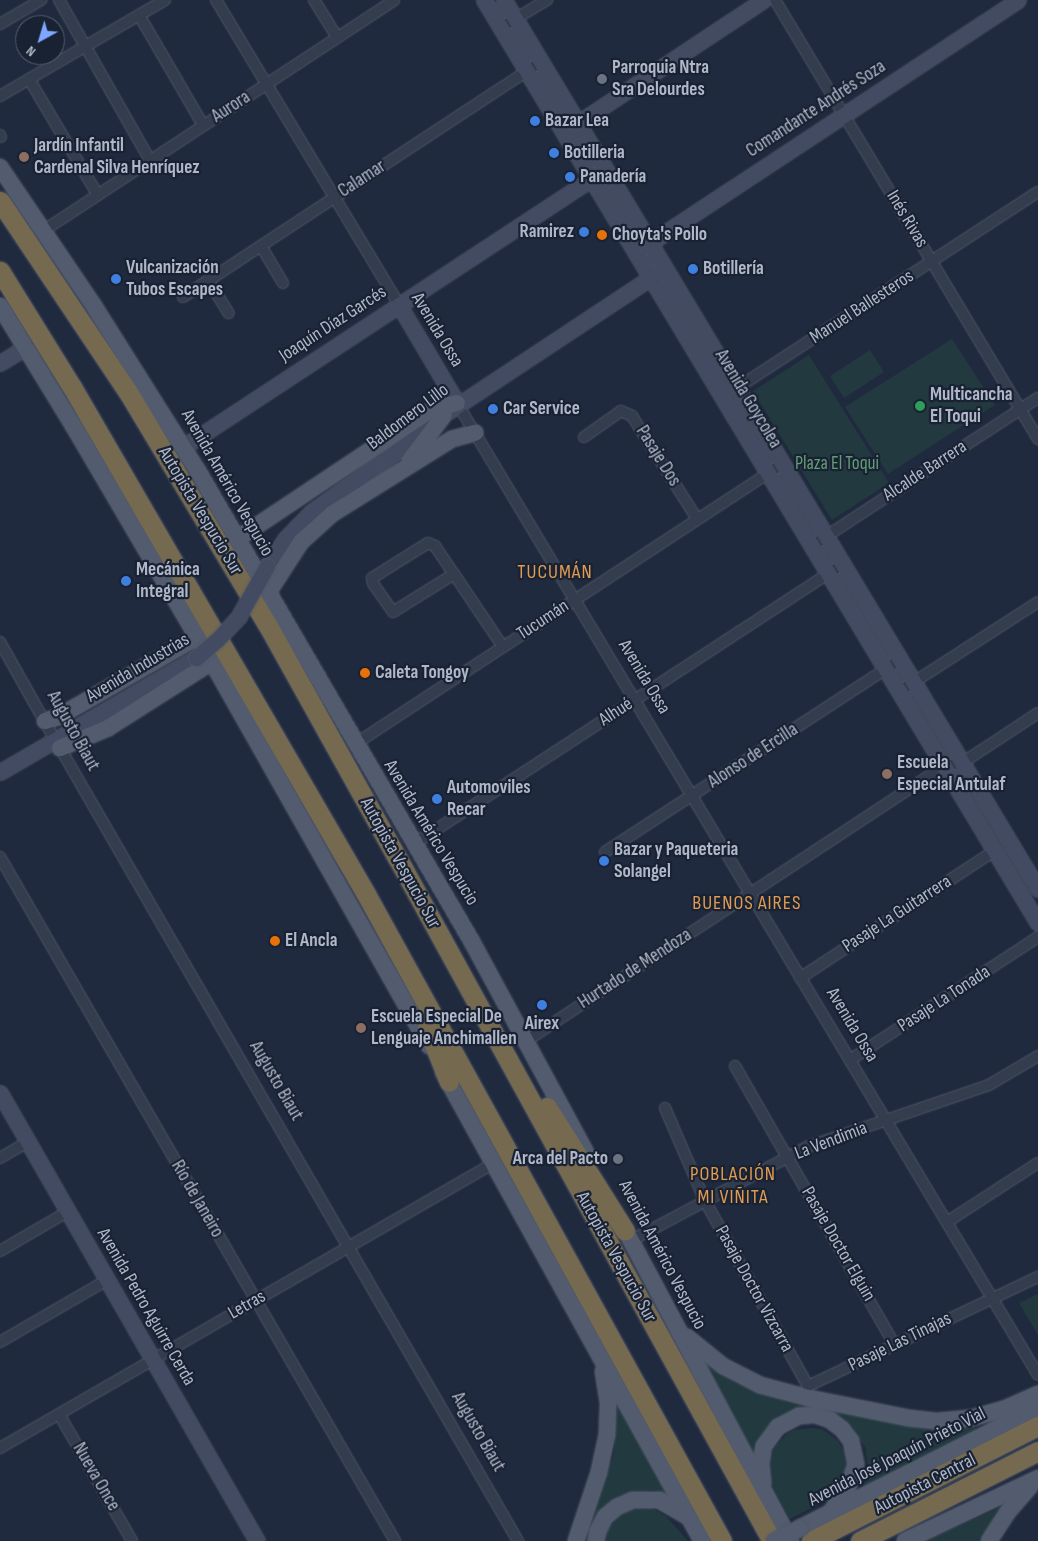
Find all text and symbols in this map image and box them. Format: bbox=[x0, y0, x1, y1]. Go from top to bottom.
north arrow bbox=[15, 15, 65, 65]
text: N bbox=[23, 42, 39, 60]
street label: Comandante Andrés Soza bbox=[742, 55, 890, 163]
place label: Parroquia Ntra Sra Delourdes bbox=[612, 57, 709, 101]
marker: Parroquia Ntra Sra Delourdes bbox=[596, 73, 608, 85]
street label: Aurora bbox=[207, 86, 255, 128]
place label: Bazar Lea bbox=[545, 110, 609, 132]
marker: Bazar Lea bbox=[529, 115, 541, 127]
place label: Jardín Infantil Cardenal Silva Henríquez bbox=[34, 135, 200, 179]
place label: Botilleria bbox=[564, 142, 625, 164]
marker: Botilleria bbox=[548, 147, 560, 159]
marker: Jardín Infantil Cardenal Silva Henríquez bbox=[18, 151, 30, 163]
street label: Calamar bbox=[334, 155, 390, 203]
place label: Panadería bbox=[580, 166, 646, 188]
marker: Panadería bbox=[564, 171, 576, 183]
street label: Inés Rivas bbox=[881, 186, 933, 252]
place label: Ramirez bbox=[520, 221, 574, 243]
place label: Choyta's Pollo bbox=[612, 224, 707, 246]
marker: Ramirez bbox=[578, 226, 590, 238]
marker: Choyta's Pollo bbox=[596, 229, 608, 241]
place label: Vulcanización Tubos Escapes bbox=[126, 257, 223, 301]
place label: Botillería bbox=[703, 258, 764, 280]
marker: Botillería bbox=[687, 263, 699, 275]
street label: Manuel Ballesteros bbox=[806, 265, 918, 349]
marker: Vulcanización Tubos Escapes bbox=[110, 273, 122, 285]
street label: Joaquín Díaz Garcés bbox=[275, 281, 391, 367]
street label: Avenida Ossa bbox=[406, 289, 468, 371]
street label: Avenida Goycolea bbox=[710, 346, 786, 452]
street label: Baldomero Lillo bbox=[363, 379, 453, 455]
place label: Multicancha El Toqui bbox=[930, 384, 1013, 428]
place label: Car Service bbox=[503, 398, 580, 420]
marker: Multicancha El Toqui bbox=[914, 400, 926, 412]
marker: Car Service bbox=[487, 403, 499, 415]
street label: Avenida Américo Vespucio bbox=[176, 406, 278, 560]
street label: Pasaje Dos bbox=[631, 421, 685, 491]
street label: Alcalde Barrera bbox=[879, 436, 971, 506]
street label: Autopista Vespucio Sur bbox=[153, 443, 247, 579]
park label: Plaza El Toqui bbox=[795, 453, 879, 475]
place label: Mecánica Integral bbox=[136, 559, 200, 603]
district label: TUCUMÁN bbox=[516, 560, 594, 584]
marker: Mecánica Integral bbox=[120, 575, 132, 587]
street label: Tucumán bbox=[513, 595, 573, 645]
street label: Avenida Industrias bbox=[82, 628, 194, 708]
street label: Avenida Ossa bbox=[613, 636, 675, 718]
place label: Caleta Tongoy bbox=[375, 662, 469, 684]
marker: Caleta Tongoy bbox=[359, 667, 371, 679]
street label: Augusto Biaut bbox=[42, 687, 104, 775]
street label: Alhué bbox=[595, 693, 637, 731]
street label: Alonso de Ercilla bbox=[704, 718, 802, 794]
place label: Escuela Especial Antulaf bbox=[897, 752, 1005, 796]
street label: Avenida Américo Vespucio bbox=[379, 756, 483, 910]
marker: Escuela Especial Antulaf bbox=[881, 768, 893, 780]
place label: Automoviles Recar bbox=[447, 777, 531, 821]
marker: Automoviles Recar bbox=[431, 793, 443, 805]
street label: Autopista Vespucio Sur bbox=[355, 794, 445, 932]
place label: Bazar y Paqueteria Solangel bbox=[614, 839, 738, 883]
marker: Bazar y Paqueteria Solangel bbox=[598, 855, 610, 867]
street label: Pasaje La Guitarrera bbox=[838, 870, 956, 958]
district label: BUENOS AIRES bbox=[691, 891, 803, 915]
street label: Hurtado de Mendoza bbox=[574, 924, 696, 1014]
place label: El Ancla bbox=[285, 930, 337, 952]
marker: El Ancla bbox=[269, 935, 281, 947]
street label: Pasaje La Tonada bbox=[894, 961, 994, 1037]
street label: Avenida Ossa bbox=[821, 984, 883, 1066]
marker: Airex bbox=[536, 999, 548, 1011]
place label: Escuela Especial De Lenguaje Anchimallen bbox=[371, 1006, 517, 1050]
place label: Airex bbox=[525, 1013, 559, 1035]
marker: Escuela Especial De Lenguaje Anchimallen bbox=[355, 1022, 367, 1034]
street label: Augusto Biaut bbox=[244, 1037, 308, 1125]
street label: La Vendimia bbox=[792, 1117, 870, 1165]
place label: Arca del Pacto bbox=[513, 1148, 608, 1170]
marker: Arca del Pacto bbox=[612, 1153, 624, 1165]
street label: Río de Janeiro bbox=[166, 1156, 228, 1242]
district label: POBLACIÓN MI VIÑITA bbox=[689, 1163, 777, 1210]
street label: Avenida Américo Vespucio bbox=[613, 1177, 711, 1333]
street label: Pasaje Doctor Elguin bbox=[796, 1183, 880, 1305]
street label: Autopista Vespucio Sur bbox=[571, 1188, 661, 1326]
street label: Pasaje Doctor Vizcarra bbox=[710, 1222, 798, 1356]
street label: Avenida Pedro Aguirre Cerda bbox=[92, 1224, 200, 1390]
street label: Letras bbox=[224, 1285, 270, 1325]
street label: Pasaje Las Tinajas bbox=[845, 1307, 955, 1377]
street label: Augusto Biaut bbox=[446, 1388, 510, 1476]
street label: Avenida José Joaquín Prieto Vial bbox=[805, 1402, 989, 1512]
street label: Nueva Once bbox=[67, 1439, 125, 1515]
street label: Autopista Central bbox=[871, 1449, 979, 1519]

